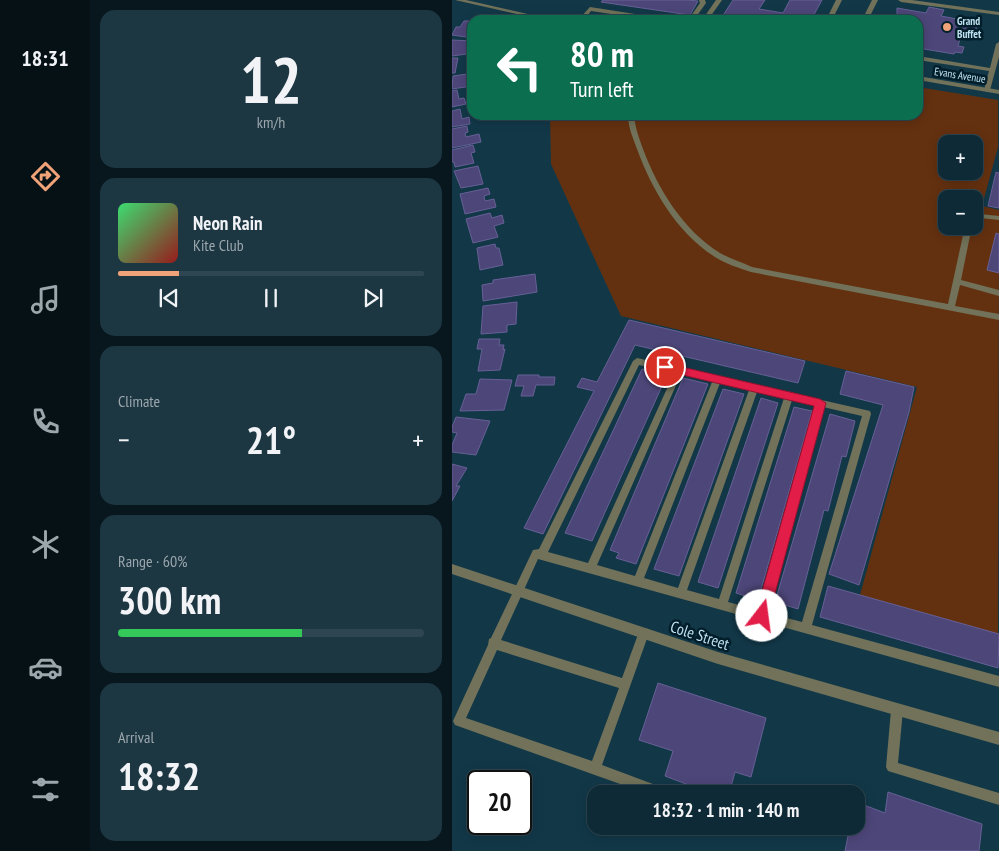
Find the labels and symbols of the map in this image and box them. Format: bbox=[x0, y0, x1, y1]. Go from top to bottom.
place label: Grand Buffet bbox=[957, 14, 982, 41]
marker: Grand Buffet bbox=[941, 21, 953, 33]
street label: Evans Avenue bbox=[933, 64, 987, 86]
pin bbox=[644, 346, 686, 388]
position arrow bbox=[735, 589, 787, 641]
street label: Cole Street bbox=[668, 616, 732, 654]
speed limit sign: 20 bbox=[467, 770, 532, 835]

